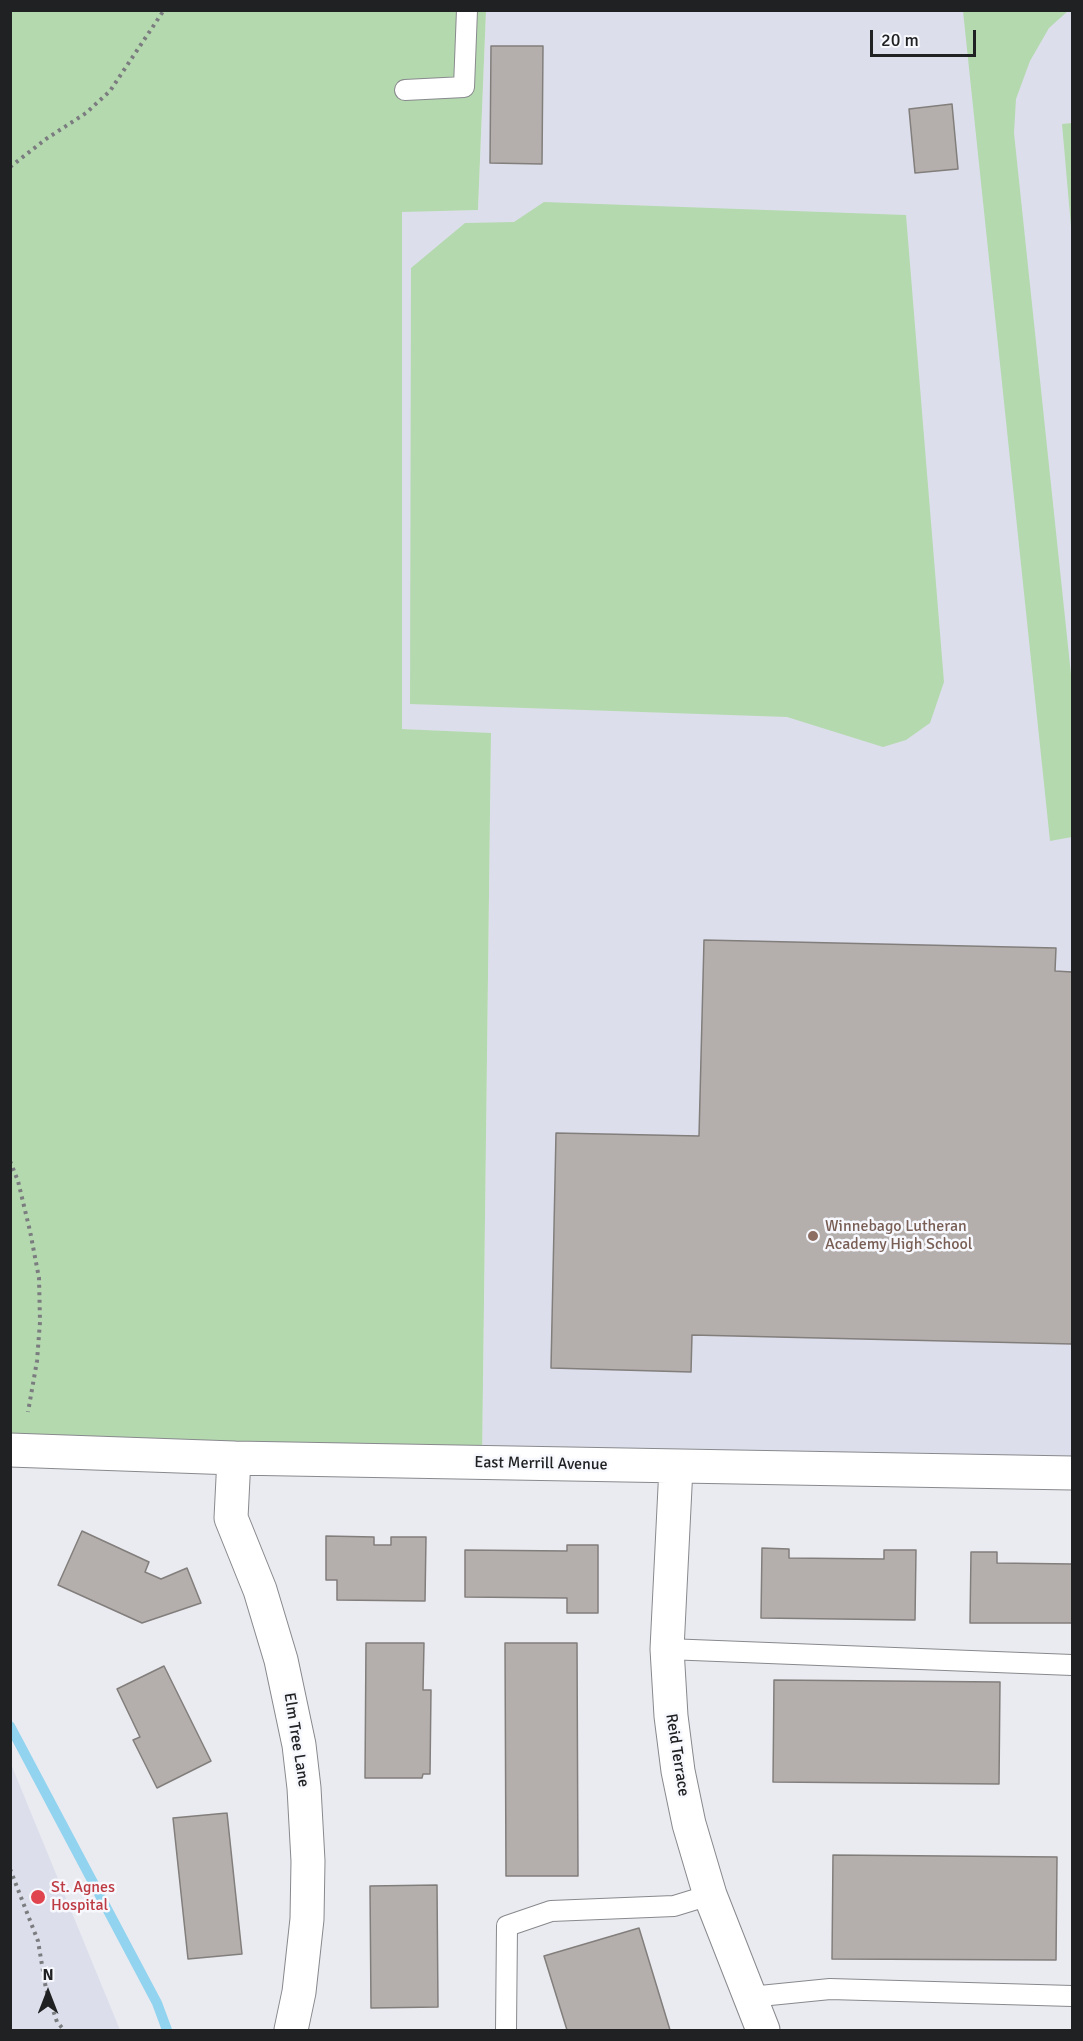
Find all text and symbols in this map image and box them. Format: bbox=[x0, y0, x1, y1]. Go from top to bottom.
scale bar bbox=[873, 18, 980, 56]
text: 20 m bbox=[881, 29, 919, 51]
place label: Winnebago Lutheran Academy High School bbox=[825, 1217, 973, 1255]
marker: Winnebago Lutheran Academy High School bbox=[806, 1229, 820, 1243]
street label: East Merrill Avenue bbox=[474, 1453, 608, 1475]
street label: Elm Tree Lane bbox=[279, 1691, 313, 1789]
street label: Reid Terrace bbox=[661, 1712, 693, 1798]
place label: St. Agnes Hospital bbox=[51, 1878, 115, 1916]
marker: St. Agnes Hospital bbox=[29, 1888, 47, 1906]
north arrow bbox=[18, 1963, 78, 2023]
text: N bbox=[42, 1965, 54, 1985]

